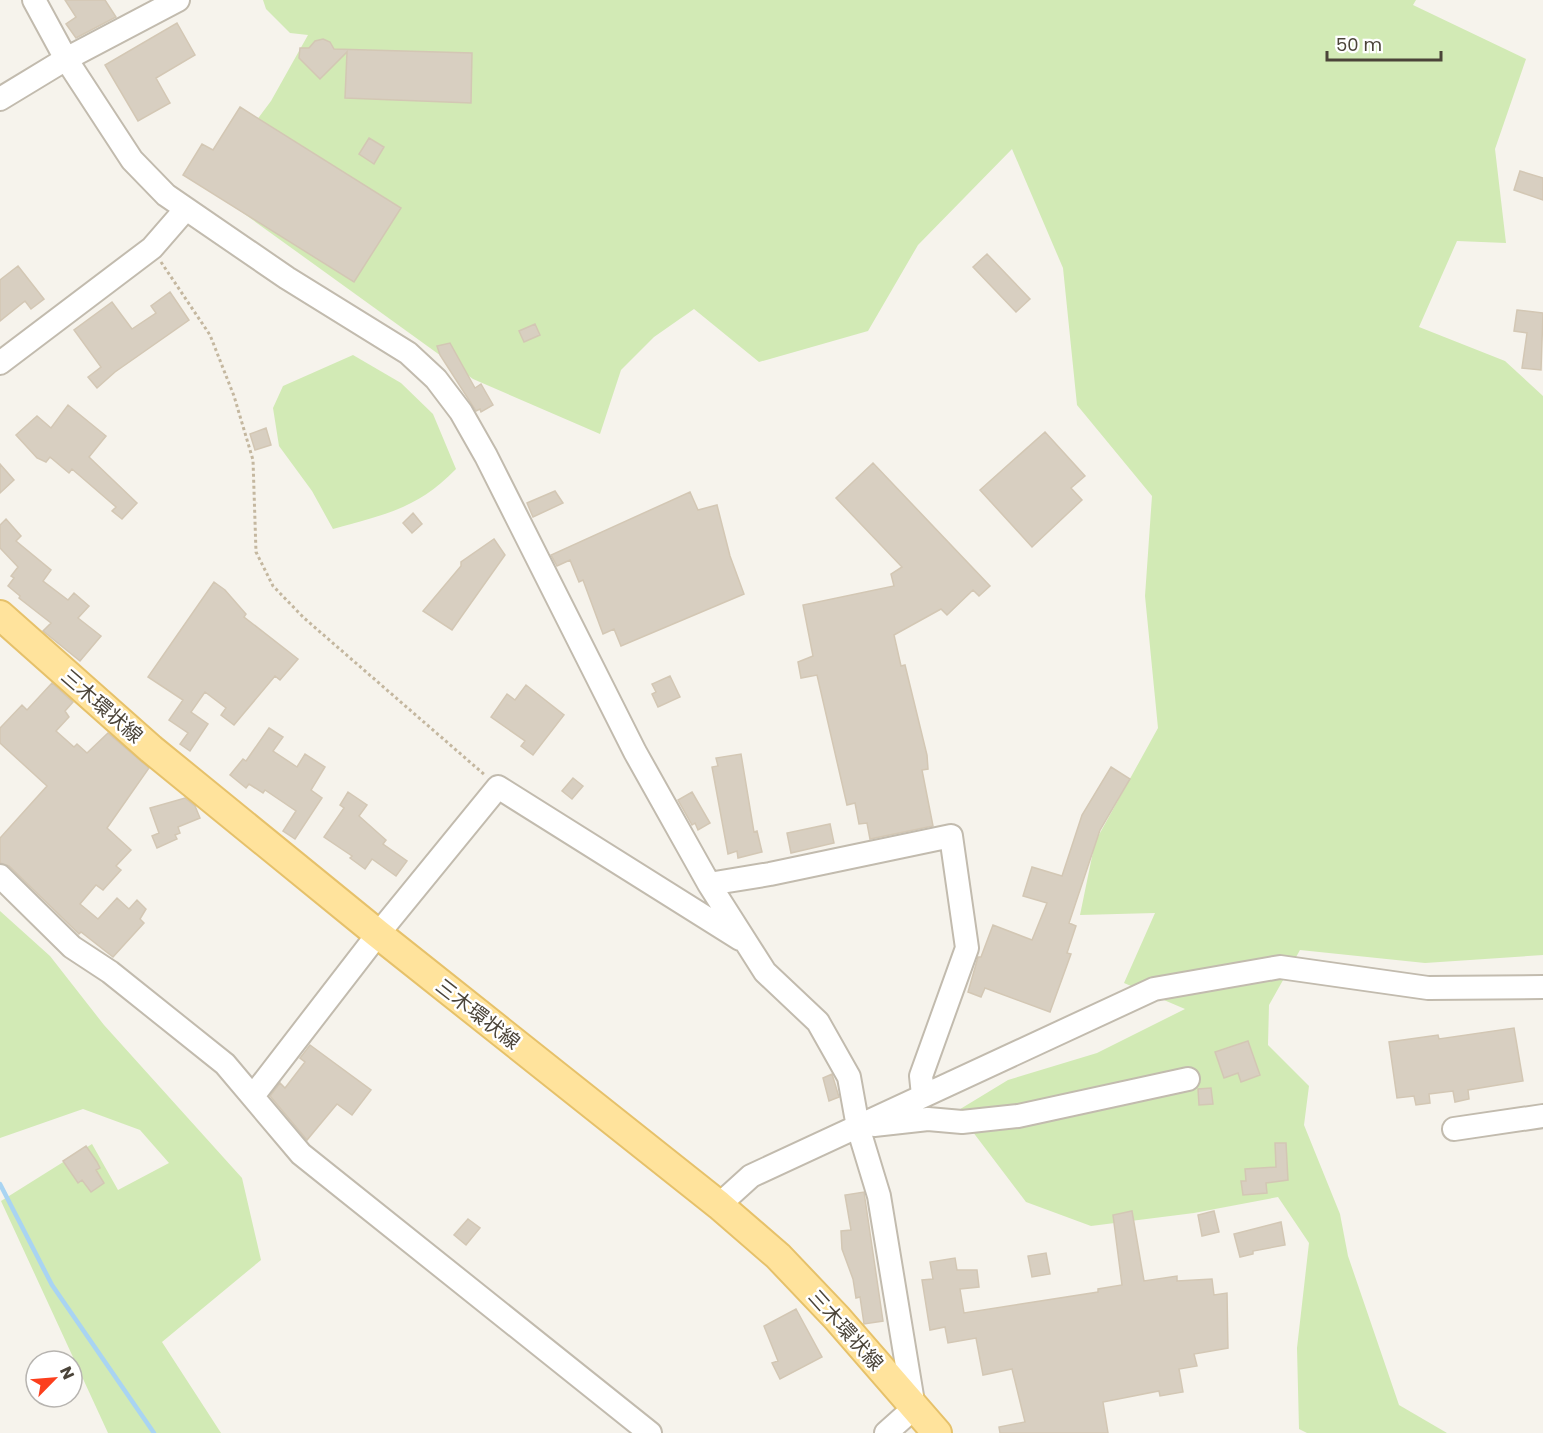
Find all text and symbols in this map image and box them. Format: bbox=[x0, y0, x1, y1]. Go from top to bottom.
scale bar bbox=[1327, 24, 1441, 62]
text: 50 m bbox=[1336, 32, 1382, 57]
street label: 三木環状線 bbox=[55, 663, 149, 749]
street label: 三木環状線 bbox=[430, 972, 526, 1056]
street label: 三木環状線 bbox=[802, 1283, 890, 1377]
north arrow bbox=[24, 1349, 84, 1409]
text: N bbox=[54, 1363, 80, 1383]

